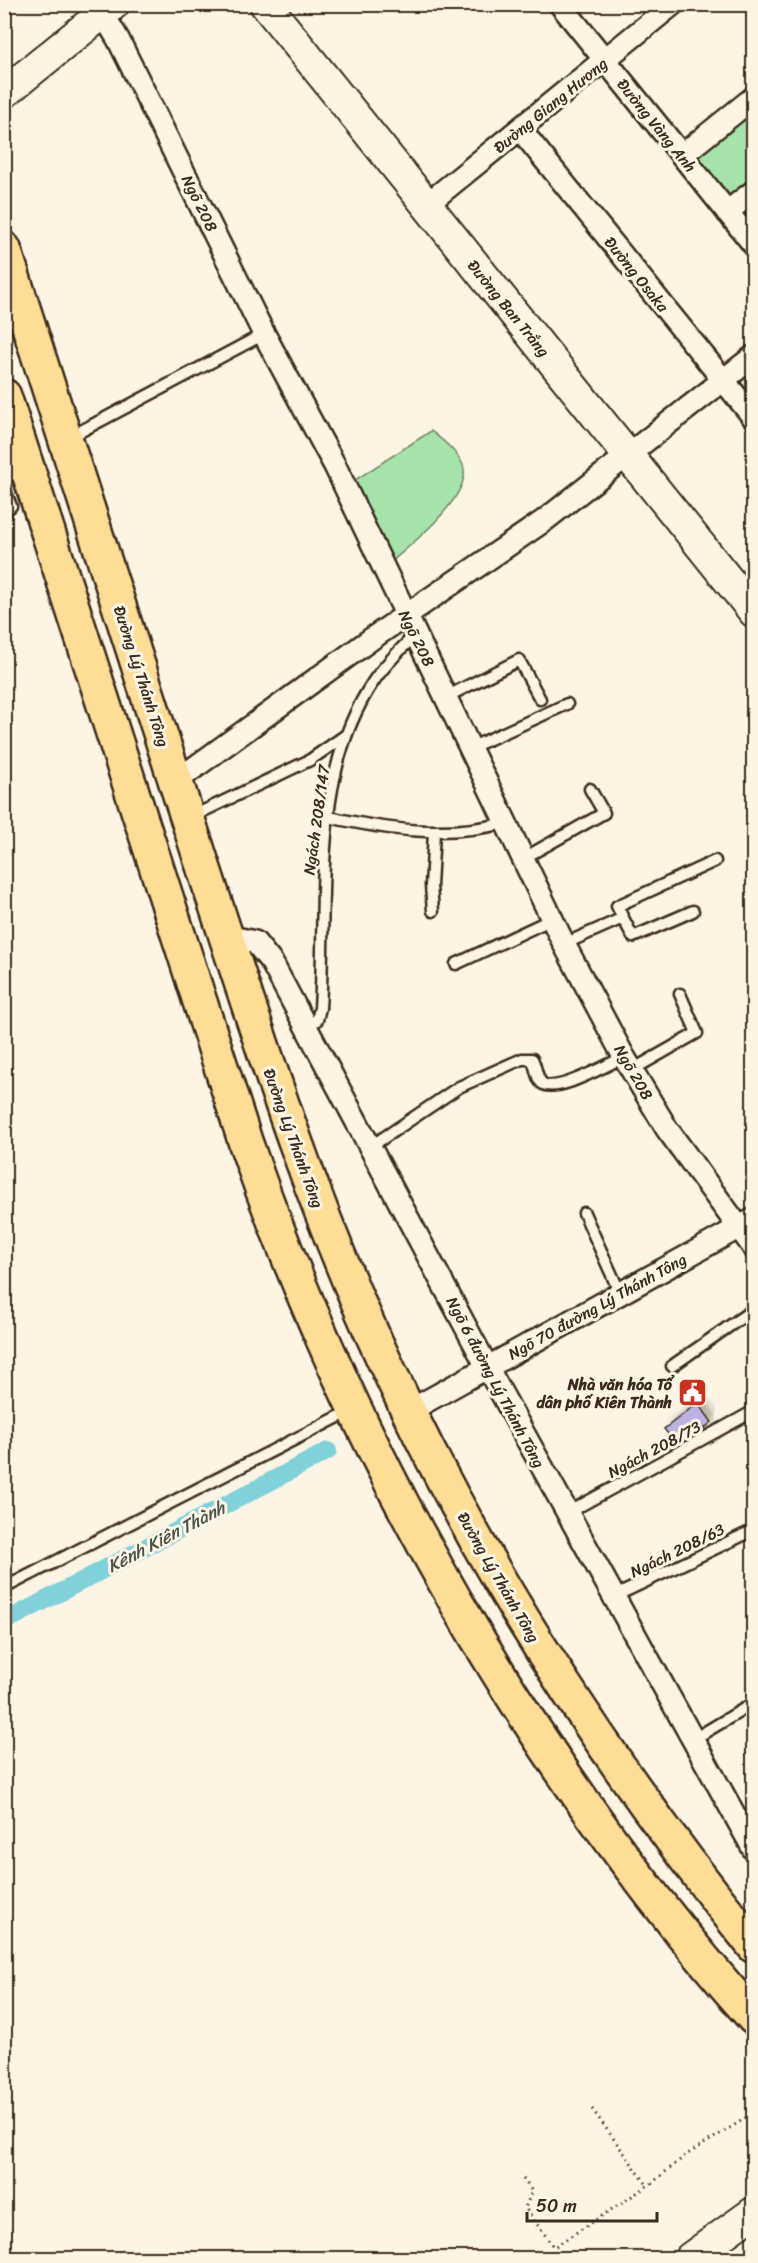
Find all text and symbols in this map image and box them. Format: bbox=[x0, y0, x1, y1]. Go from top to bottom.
street label: Đường Giang Hương bbox=[487, 50, 614, 161]
street label: Đường Vàng Anh bbox=[609, 72, 704, 179]
street label: Ngõ 208 bbox=[173, 170, 226, 237]
street label: Đường Osaka bbox=[597, 230, 677, 320]
street label: Đường Ban Trắng bbox=[460, 253, 557, 364]
street label: Đường Lý Thánh Tông bbox=[105, 602, 178, 751]
street label: Ngõ 208 bbox=[390, 605, 443, 672]
street label: Ngách 208/147 bbox=[294, 762, 339, 877]
street label: Ngõ 208 bbox=[606, 1039, 661, 1106]
street label: Đường Lý Thánh Tông bbox=[255, 1064, 332, 1212]
street label: Ngõ 70 đường Lý Thánh Tông bbox=[502, 1245, 692, 1368]
street label: Ngõ 6 đường Lý Thánh Tông bbox=[438, 1291, 553, 1473]
place label: Nhà văn hóa Tổ dân phố Kiên Thành bbox=[536, 1370, 675, 1417]
public building icon: Nhà văn hóa Tổ dân phố Kiên Thành bbox=[677, 1377, 709, 1409]
street label: Ngách 208/73 bbox=[602, 1412, 707, 1486]
water label: Kênh Kiên Thành bbox=[101, 1492, 232, 1582]
street label: Đường Lý Thánh Tông bbox=[449, 1506, 548, 1648]
street label: Ngách 208/63 bbox=[625, 1515, 730, 1586]
scale bar bbox=[527, 2185, 658, 2223]
text: 50 m bbox=[536, 2190, 577, 2222]

